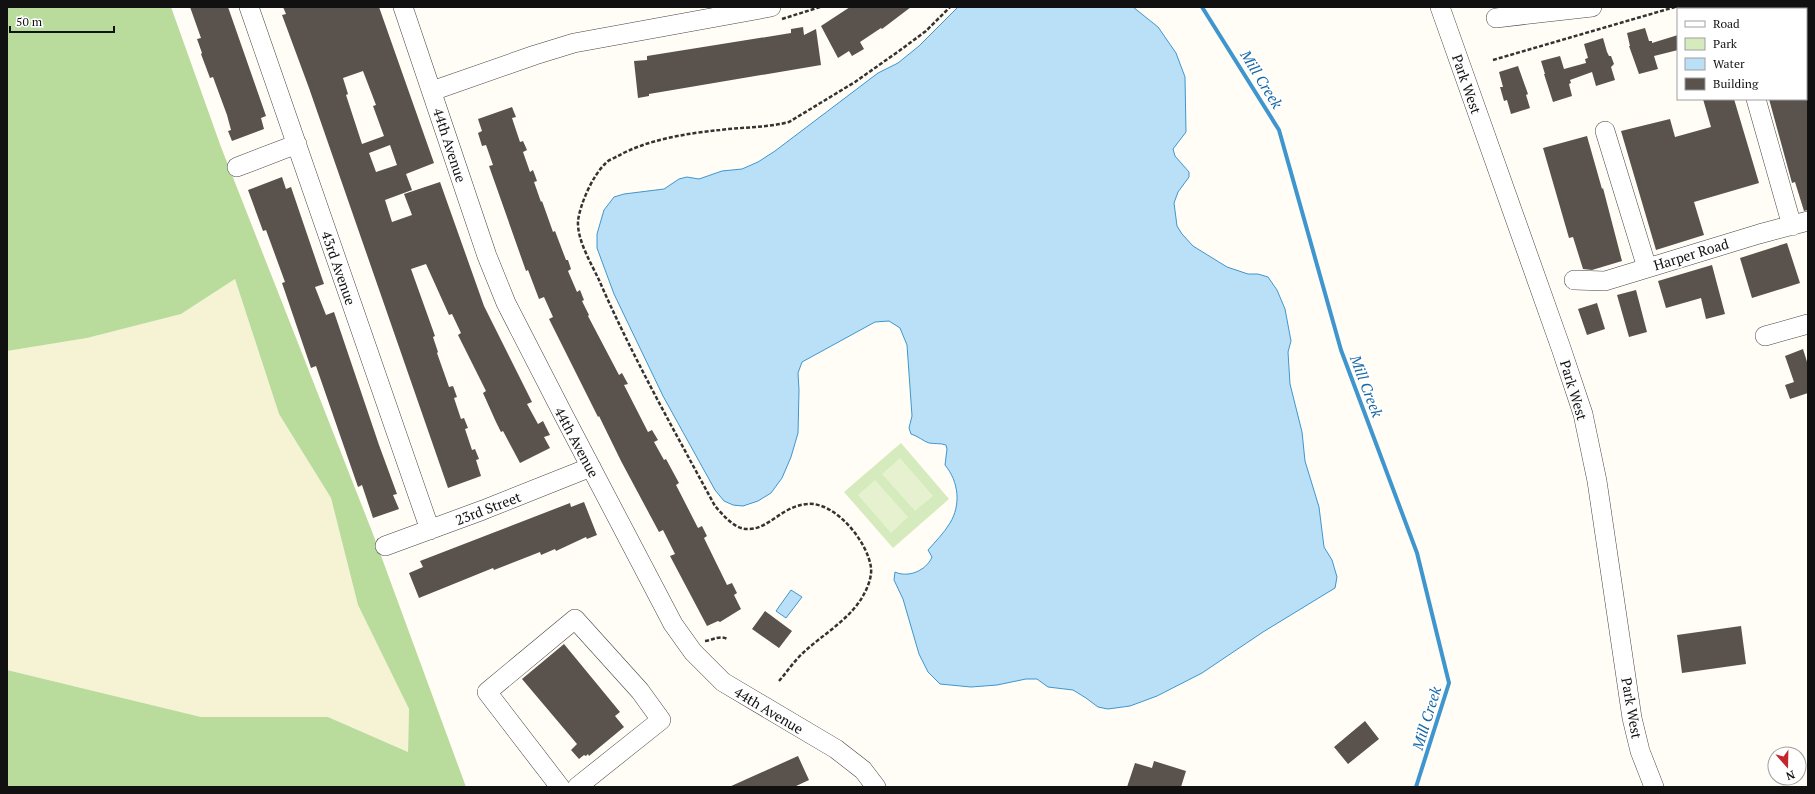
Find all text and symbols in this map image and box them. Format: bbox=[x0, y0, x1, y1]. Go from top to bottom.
scale bar bbox=[10, 8, 114, 34]
legend bbox=[1677, 8, 1807, 100]
text: 50 m bbox=[16, 14, 43, 29]
text: Road bbox=[1713, 16, 1740, 31]
text: Park bbox=[1713, 36, 1738, 51]
water label: Mill Creek bbox=[1236, 45, 1288, 113]
street label: Park West bbox=[1448, 52, 1486, 117]
text: Water bbox=[1713, 56, 1745, 71]
text: Building bbox=[1713, 76, 1759, 91]
street label: 44th Avenue bbox=[429, 105, 471, 185]
street label: 43rd Avenue bbox=[317, 228, 361, 308]
street label: Harper Road bbox=[1651, 234, 1731, 274]
water label: Mill Creek bbox=[1346, 351, 1388, 421]
street label: Park West bbox=[1556, 358, 1592, 423]
street label: 44th Avenue bbox=[550, 403, 604, 481]
street label: 23rd Street bbox=[452, 487, 524, 529]
street label: Park West bbox=[1617, 676, 1647, 741]
street label: 44th Avenue bbox=[731, 682, 807, 738]
water label: Mill Creek bbox=[1407, 683, 1445, 753]
north arrow bbox=[1767, 746, 1807, 786]
text: N bbox=[1783, 767, 1797, 784]

